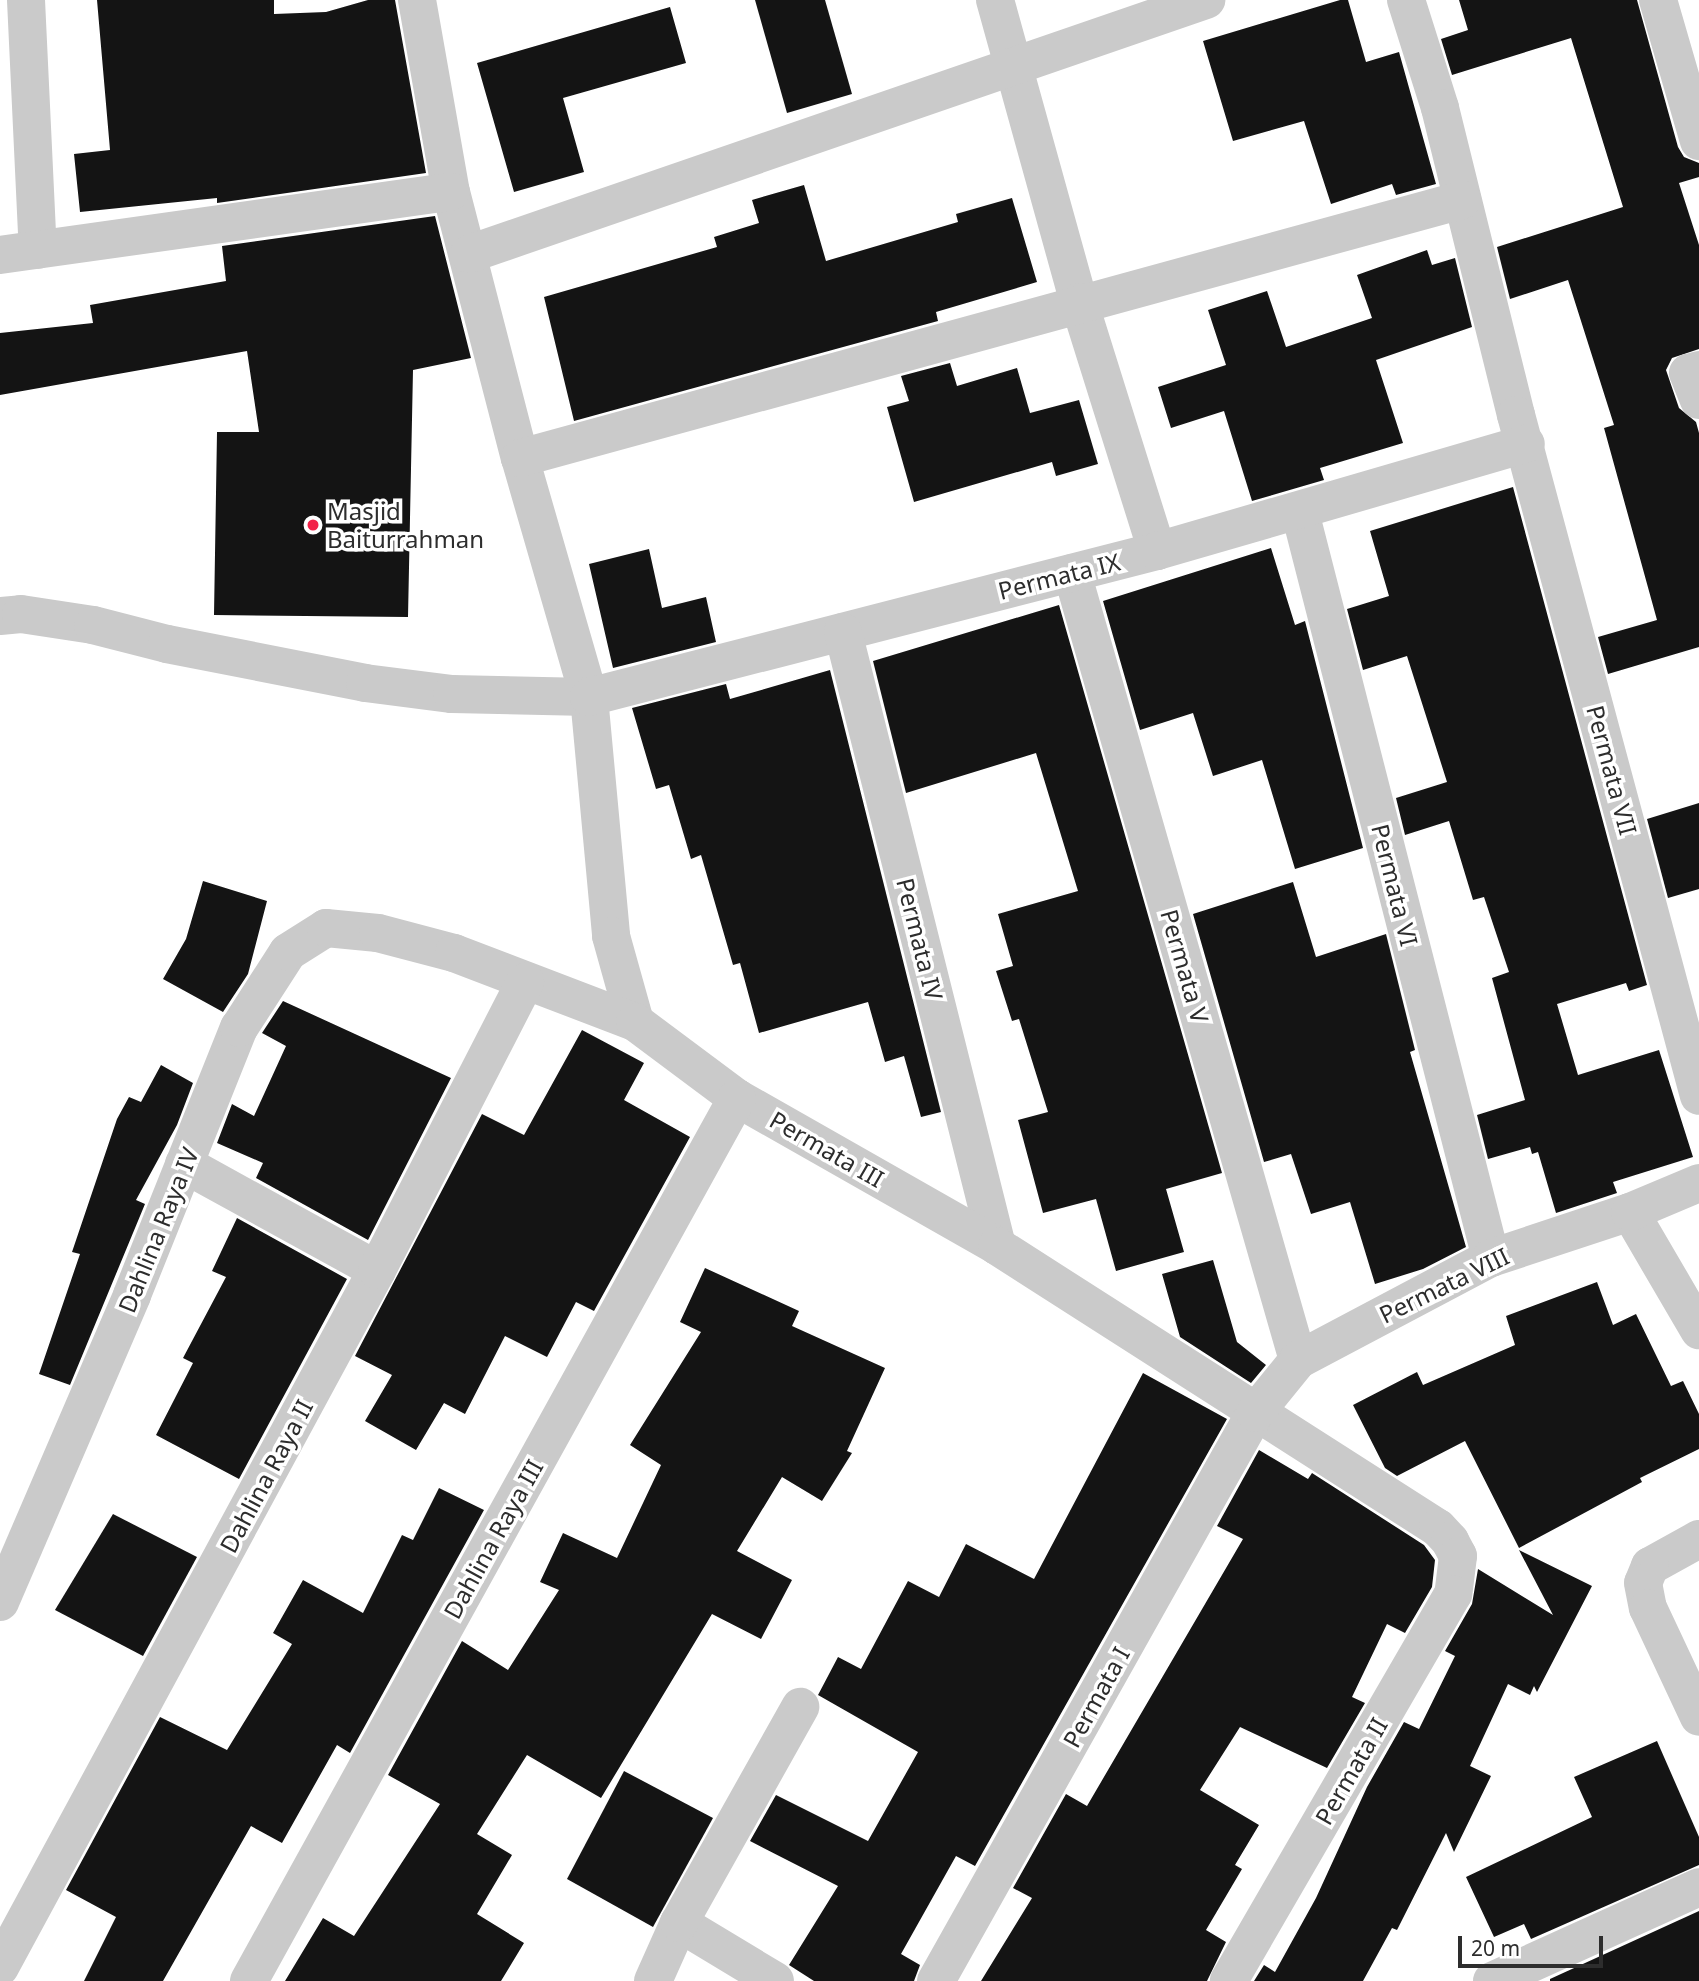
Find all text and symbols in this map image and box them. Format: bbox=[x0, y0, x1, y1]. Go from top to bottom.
place label: Masjid Baiturrahman bbox=[327, 497, 484, 553]
marker: Masjid Baiturrahman bbox=[305, 517, 321, 533]
street label: Permata IX bbox=[995, 547, 1123, 605]
street label: Permata VII bbox=[1581, 702, 1643, 838]
street label: Permata VI bbox=[1366, 821, 1424, 949]
street label: Permata IV bbox=[891, 875, 949, 1003]
street label: Permata V bbox=[1155, 906, 1215, 1026]
street label: Permata III bbox=[765, 1105, 889, 1193]
street label: Dahlina Raya IV bbox=[112, 1143, 204, 1317]
street label: Permata VIII bbox=[1374, 1241, 1514, 1329]
street label: Dahlina Raya II bbox=[214, 1394, 318, 1558]
street label: Dahlina Raya III bbox=[437, 1454, 549, 1624]
street label: Permata I bbox=[1057, 1642, 1135, 1752]
street label: Permata II bbox=[1309, 1712, 1393, 1830]
scale bar bbox=[1461, 1922, 1606, 1966]
text: 20 m bbox=[1471, 1934, 1520, 1962]

